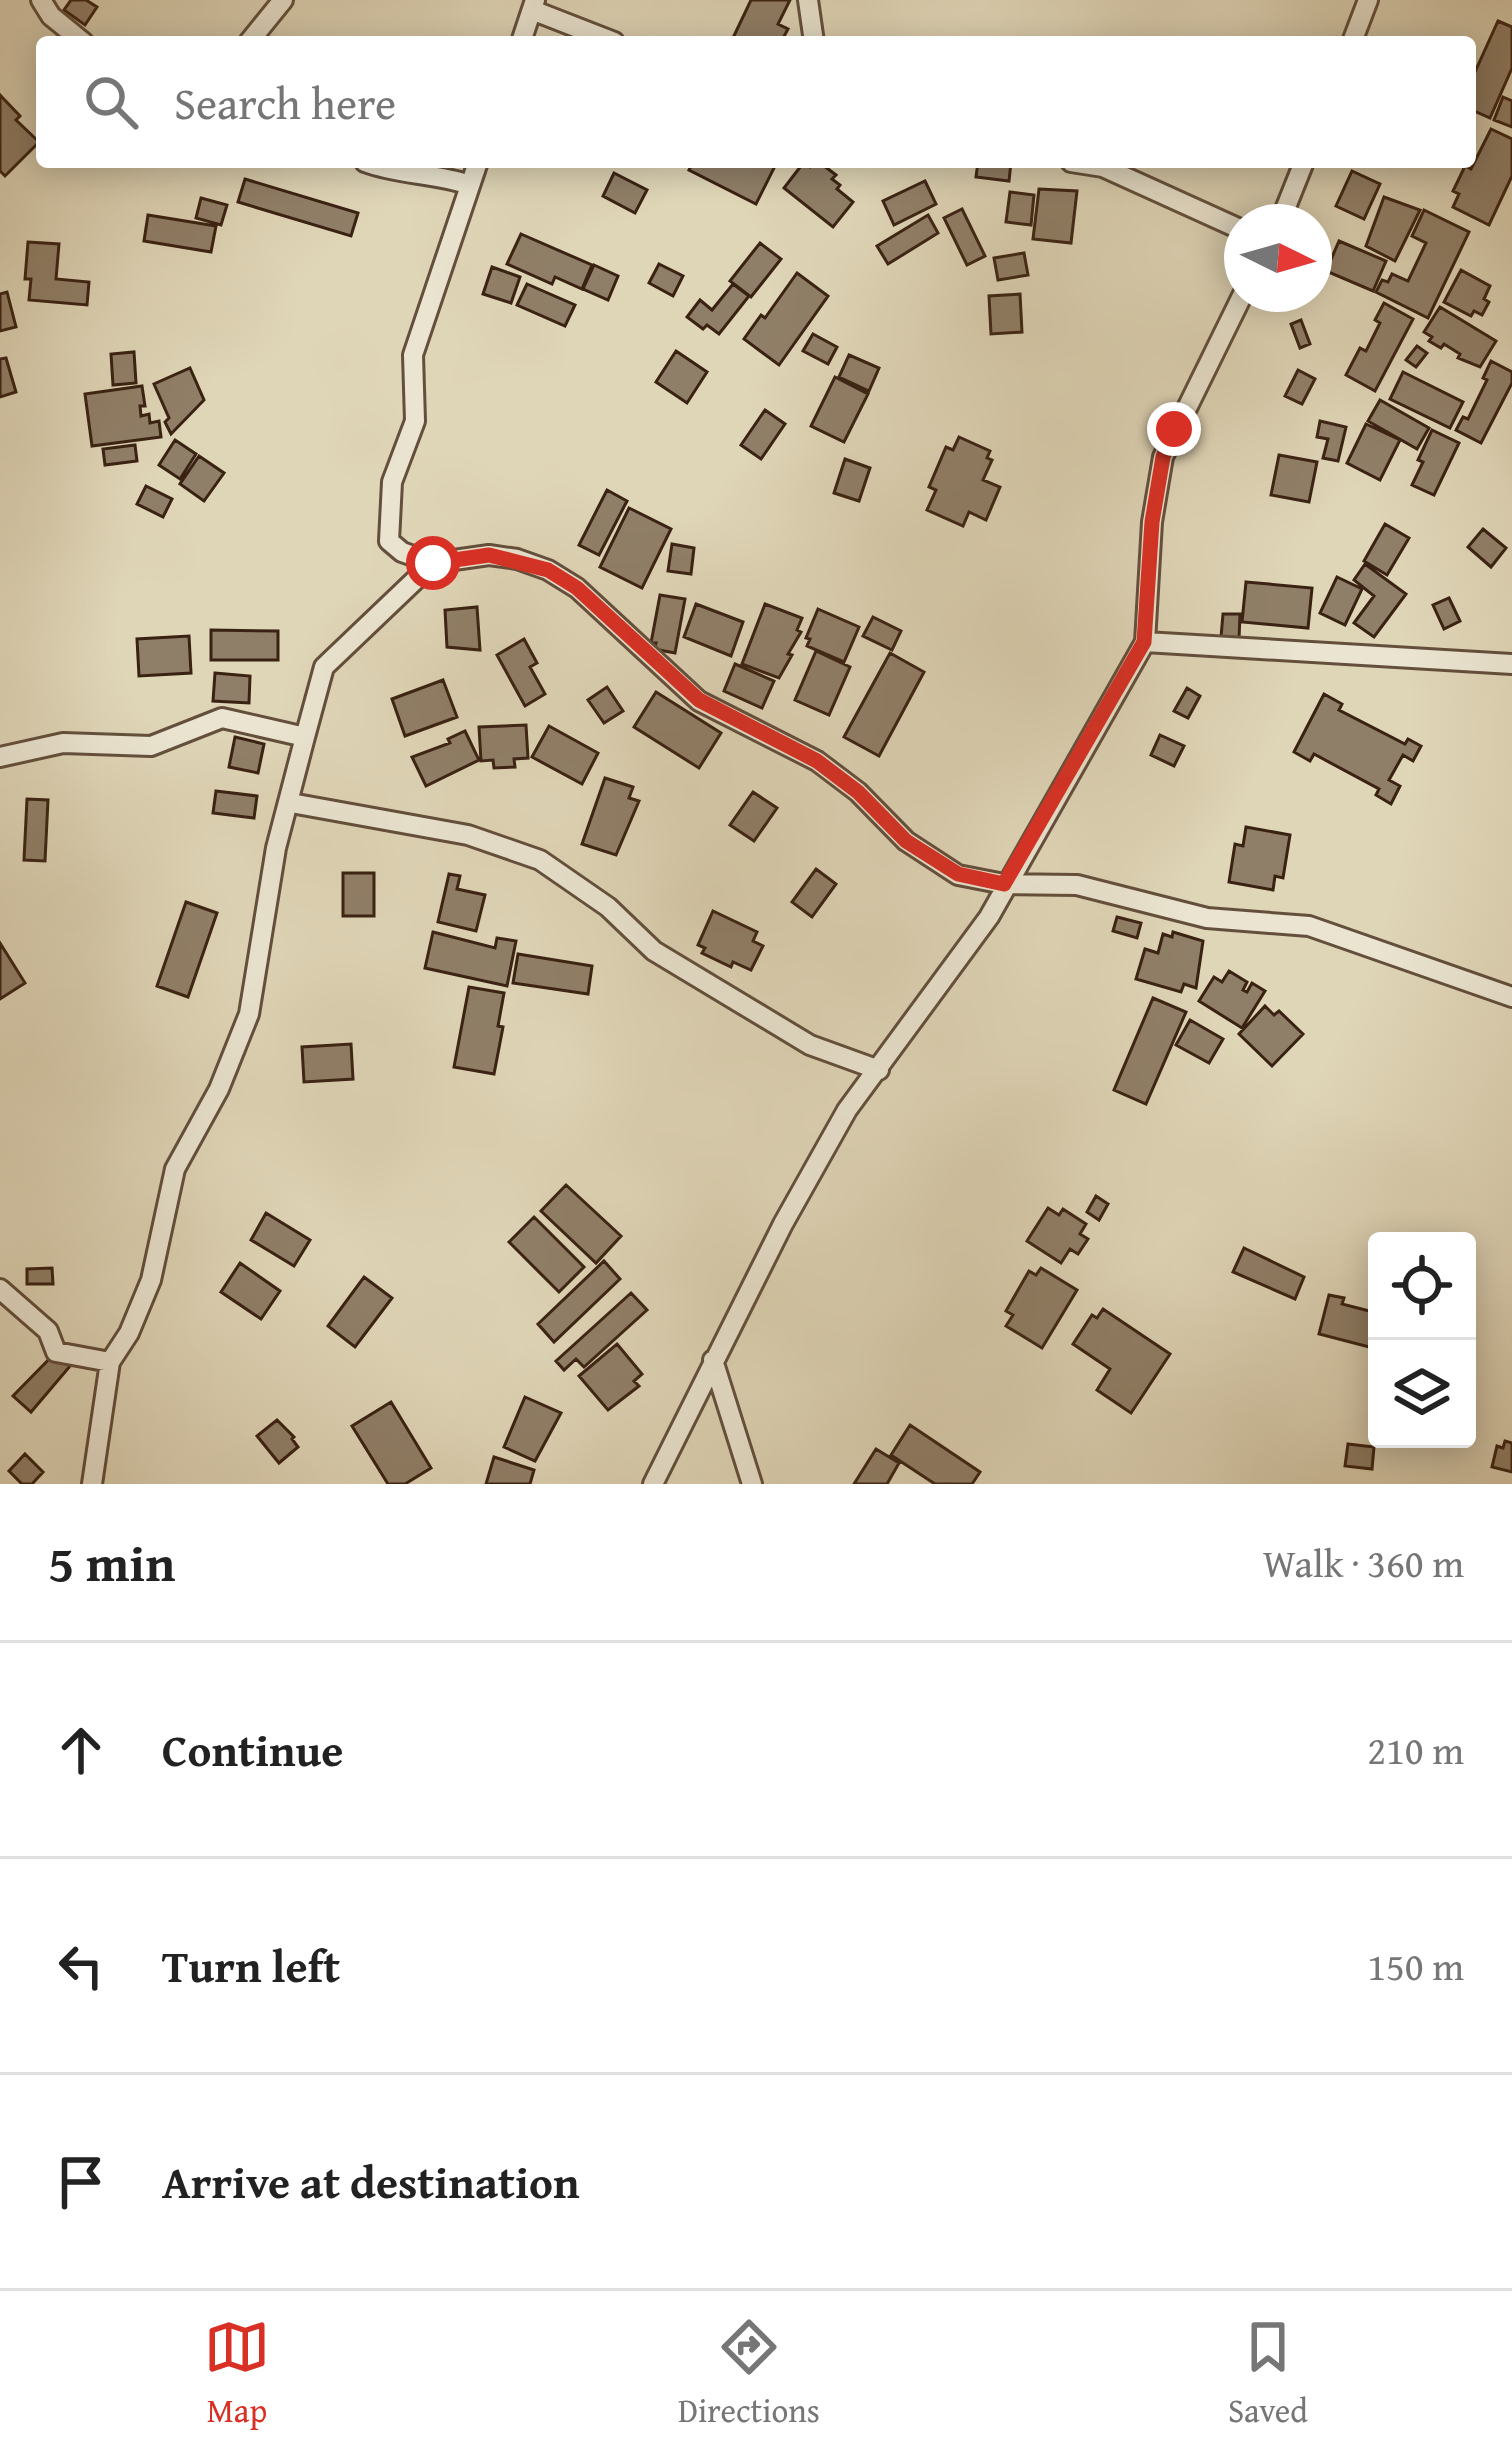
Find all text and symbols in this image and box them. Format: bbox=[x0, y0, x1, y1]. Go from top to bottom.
search box bbox=[36, 36, 1476, 168]
icon: search bbox=[78, 69, 144, 135]
text: Search here bbox=[174, 70, 396, 135]
north arrow bbox=[1224, 204, 1332, 312]
route end bbox=[1147, 402, 1201, 456]
route start bbox=[406, 536, 460, 590]
map controls bbox=[1368, 1232, 1476, 1448]
button: locate bbox=[1368, 1232, 1476, 1340]
button: layers bbox=[1368, 1340, 1476, 1448]
text: 5 min bbox=[48, 1525, 175, 1600]
text: Walk · 360 m bbox=[1263, 1534, 1464, 1591]
icon: ahead bbox=[48, 1717, 114, 1783]
text: Continue bbox=[162, 1717, 343, 1782]
text: 210 m bbox=[1367, 1721, 1464, 1778]
icon: left bbox=[48, 1933, 114, 1999]
text: Turn left bbox=[162, 1933, 340, 1998]
text: 150 m bbox=[1367, 1937, 1464, 1994]
icon: arrive bbox=[48, 2149, 114, 2215]
text: Arrive at destination bbox=[162, 2149, 580, 2214]
tab: Map bbox=[204, 2314, 270, 2434]
tab: Directions bbox=[678, 2314, 820, 2434]
tab: Saved bbox=[1228, 2314, 1308, 2434]

